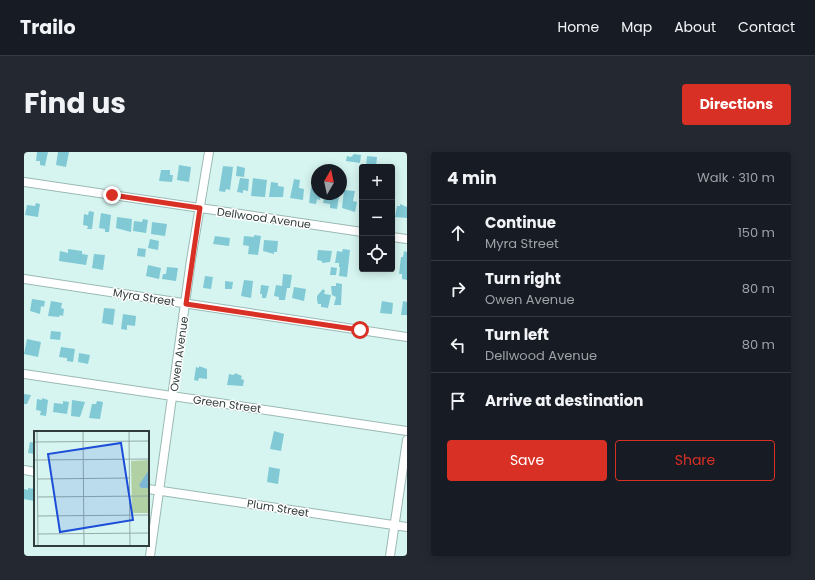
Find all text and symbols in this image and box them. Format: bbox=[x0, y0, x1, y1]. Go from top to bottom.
text: Trailo bbox=[20, 14, 76, 41]
text: Home bbox=[557, 17, 599, 37]
text: Map bbox=[621, 17, 652, 37]
text: About bbox=[674, 17, 716, 37]
text: Contact bbox=[738, 17, 795, 37]
text: Find us bbox=[24, 84, 126, 123]
button: Directions bbox=[682, 84, 791, 125]
north arrow bbox=[311, 164, 347, 200]
map controls bbox=[359, 164, 395, 272]
button: + bbox=[359, 164, 395, 200]
text: 4 min bbox=[447, 166, 497, 190]
text: Walk · 310 m bbox=[697, 168, 775, 187]
route end bbox=[103, 186, 121, 204]
button: − bbox=[359, 200, 395, 236]
street label: Dellwood Avenue bbox=[216, 203, 312, 233]
text: Continue bbox=[485, 212, 556, 233]
icon: ahead bbox=[447, 222, 469, 244]
text: 150 m bbox=[738, 223, 775, 242]
text: Myra Street bbox=[485, 234, 559, 253]
button: locate bbox=[359, 236, 395, 272]
text: Turn right bbox=[485, 268, 561, 289]
icon: right bbox=[447, 278, 469, 300]
text: 80 m bbox=[742, 279, 775, 298]
street label: Myra Street bbox=[112, 284, 176, 310]
text: Owen Avenue bbox=[485, 290, 575, 309]
street label: Owen Avenue bbox=[166, 315, 192, 393]
route start bbox=[351, 321, 369, 339]
text: Turn left bbox=[485, 324, 549, 345]
icon: left bbox=[447, 334, 469, 356]
text: 80 m bbox=[742, 335, 775, 354]
text: Dellwood Avenue bbox=[485, 346, 597, 365]
icon: arrive bbox=[447, 390, 469, 412]
text: Arrive at destination bbox=[485, 390, 643, 411]
street label: Green Street bbox=[192, 391, 262, 417]
inset map bbox=[34, 431, 149, 546]
button: Save bbox=[447, 440, 607, 481]
button: Share bbox=[615, 440, 775, 481]
street label: Plum Street bbox=[246, 495, 310, 521]

